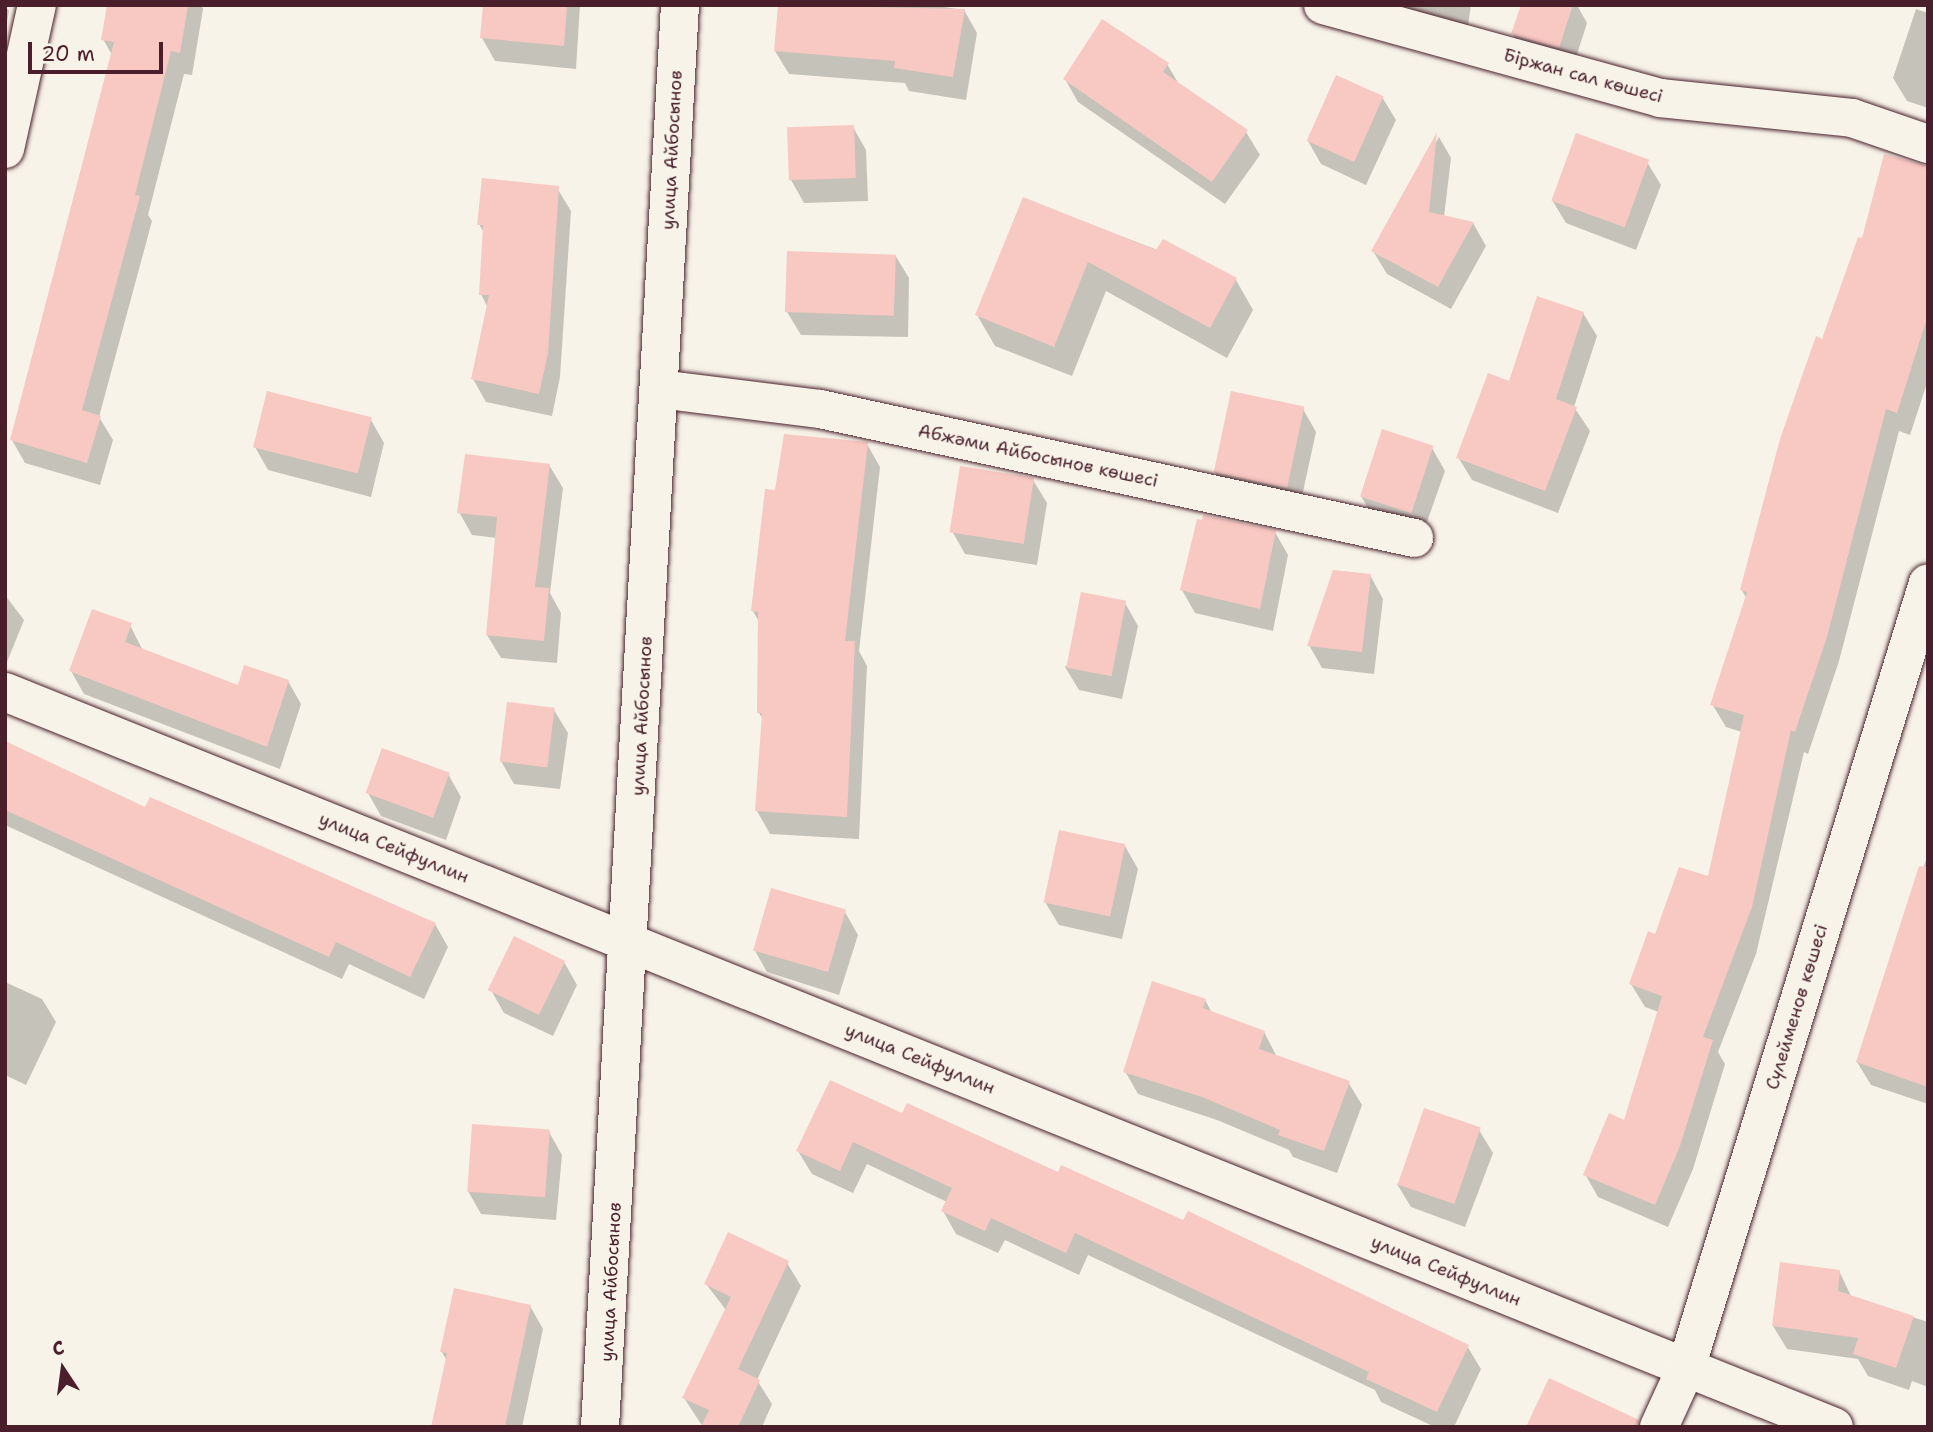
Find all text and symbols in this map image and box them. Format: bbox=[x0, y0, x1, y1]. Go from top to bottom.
scale bar bbox=[32, 28, 166, 72]
text: 20 m bbox=[41, 40, 95, 68]
street label: Біржан сал көшесі bbox=[1501, 44, 1665, 108]
street label: улица Айбосынов bbox=[657, 70, 687, 230]
street label: Абжәми Айбосынов көшесі bbox=[916, 420, 1160, 492]
street label: улица Айбосынов bbox=[627, 636, 657, 796]
street label: улица Сейфуллин bbox=[316, 808, 472, 888]
street label: Сүлейменов көшесі bbox=[1762, 922, 1832, 1092]
street label: улица Сейфуллин bbox=[842, 1019, 998, 1099]
street label: улица Айбосынов bbox=[596, 1202, 626, 1362]
street label: улица Сейфуллин bbox=[1368, 1231, 1524, 1311]
north arrow bbox=[28, 1334, 98, 1404]
text: С bbox=[50, 1335, 67, 1362]

